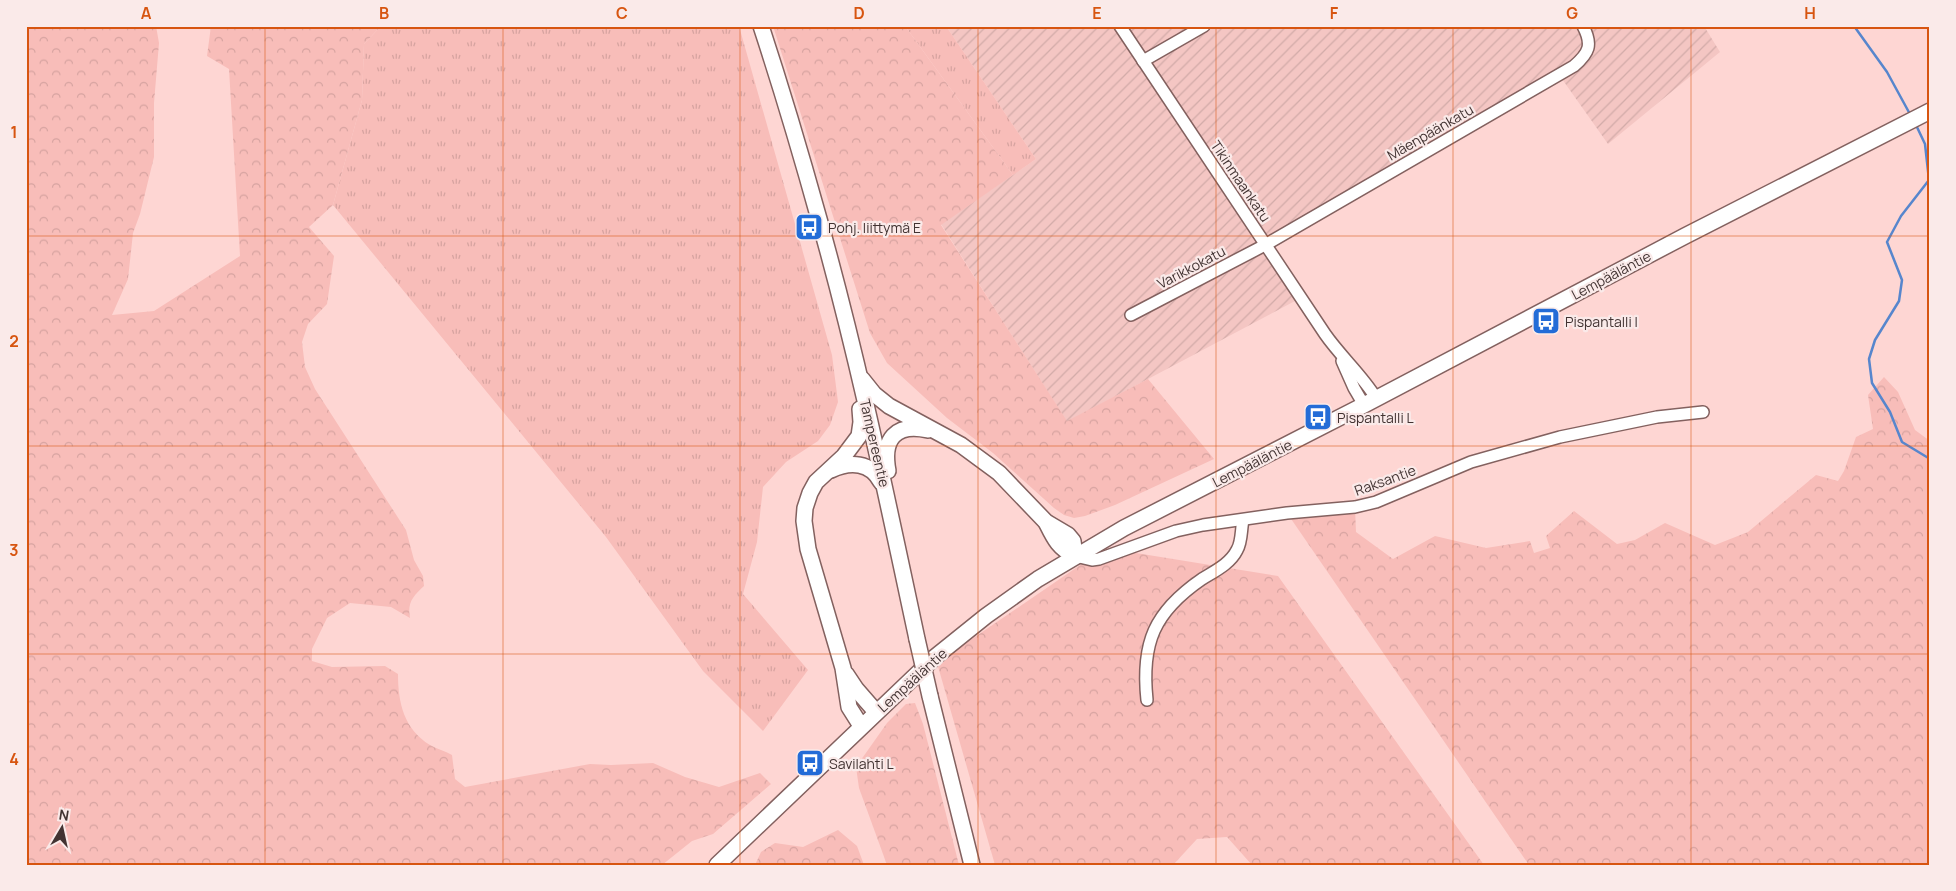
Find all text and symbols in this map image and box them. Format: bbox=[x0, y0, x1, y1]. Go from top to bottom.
text: A bbox=[141, 2, 152, 24]
text: B bbox=[379, 2, 389, 24]
text: C bbox=[616, 2, 628, 24]
text: D bbox=[853, 2, 865, 24]
text: E bbox=[1092, 2, 1102, 24]
text: F bbox=[1330, 2, 1339, 24]
text: G bbox=[1566, 2, 1578, 24]
text: H bbox=[1804, 2, 1816, 24]
street label: Mäenpäänkatu bbox=[1383, 100, 1477, 164]
text: 1 bbox=[10, 121, 18, 143]
street label: Tikinmaankatu bbox=[1207, 136, 1275, 226]
bus stop icon: Pohj. liittymä E bbox=[794, 212, 824, 242]
place label: Pohj. liittymä E bbox=[828, 218, 921, 237]
street label: Varikkokatu bbox=[1154, 241, 1228, 293]
street label: Lempääläntie bbox=[1568, 246, 1654, 304]
bus stop icon: Pispantalli I bbox=[1531, 306, 1561, 336]
place label: Pispantalli I bbox=[1565, 312, 1638, 331]
text: 2 bbox=[9, 330, 19, 352]
street label: Tampereentie bbox=[856, 397, 894, 489]
bus stop icon: Pispantalli L bbox=[1303, 402, 1333, 432]
place label: Pispantalli L bbox=[1337, 408, 1414, 427]
street label: Lempääläntie bbox=[1209, 435, 1295, 491]
street label: Raksantie bbox=[1352, 460, 1418, 500]
text: 3 bbox=[9, 539, 19, 561]
street label: Lempääläntie bbox=[873, 644, 951, 716]
text: 4 bbox=[9, 748, 19, 770]
bus stop icon: Savilahti L bbox=[795, 748, 825, 778]
place label: Savilahti L bbox=[829, 754, 894, 773]
north arrow bbox=[38, 804, 88, 854]
text: N bbox=[58, 804, 71, 825]

